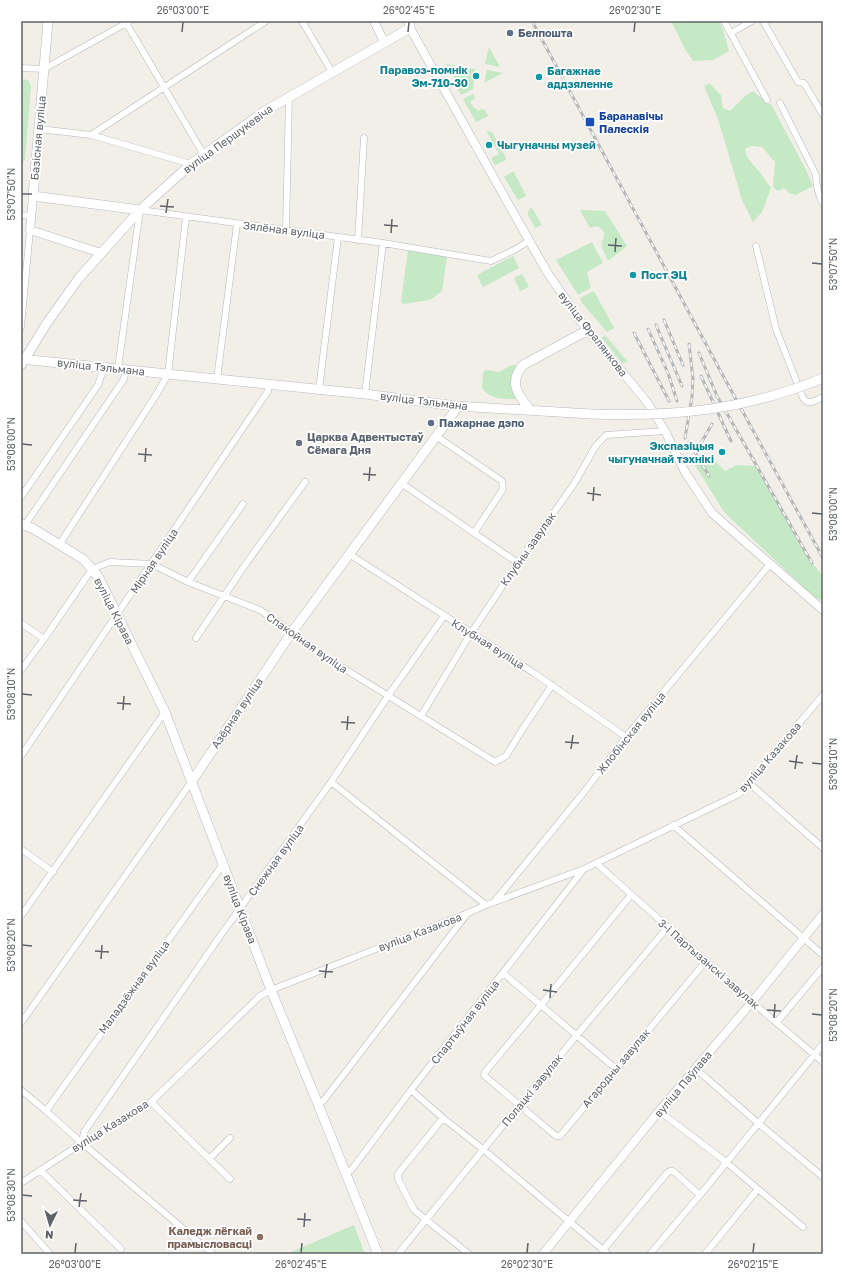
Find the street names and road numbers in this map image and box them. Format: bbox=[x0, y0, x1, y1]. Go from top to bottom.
street label: Базісная вуліца bbox=[27, 95, 48, 181]
street label: вуліца Першукевіча bbox=[180, 102, 275, 175]
street label: Зялёная вуліца bbox=[242, 218, 326, 241]
street label: вуліца Фралянкова bbox=[556, 289, 631, 379]
street label: вуліца Тэльмана bbox=[57, 355, 146, 378]
street label: вуліца Тэльмана bbox=[379, 389, 469, 412]
street label: Клубны завулак bbox=[497, 509, 558, 588]
street label: Мірная вуліца bbox=[127, 526, 180, 596]
street label: вуліца Кірава bbox=[92, 575, 137, 646]
street label: Спакойная вуліца bbox=[264, 610, 350, 675]
street label: Клубная вуліца bbox=[449, 616, 527, 671]
street label: Азёрная вуліца bbox=[208, 675, 265, 751]
street label: Жлобінская вуліца bbox=[593, 689, 668, 776]
street label: вуліца Казакова bbox=[736, 719, 803, 794]
street label: Снежная вуліца bbox=[245, 821, 306, 898]
street label: вуліца Кірава bbox=[221, 872, 260, 945]
street label: вуліца Казакова bbox=[376, 910, 463, 953]
street label: 3-і Партызанскі завулак bbox=[656, 916, 763, 1012]
street label: Маладзёжная вуліца bbox=[95, 938, 172, 1036]
street label: Спартыўная вуліца bbox=[428, 977, 501, 1066]
street label: Агародны завулак bbox=[579, 1025, 653, 1110]
street label: вуліца Паўлава bbox=[651, 1048, 714, 1119]
street label: Полацкі завулак bbox=[499, 1050, 565, 1128]
street label: вуліца Казакова bbox=[69, 1097, 151, 1154]

